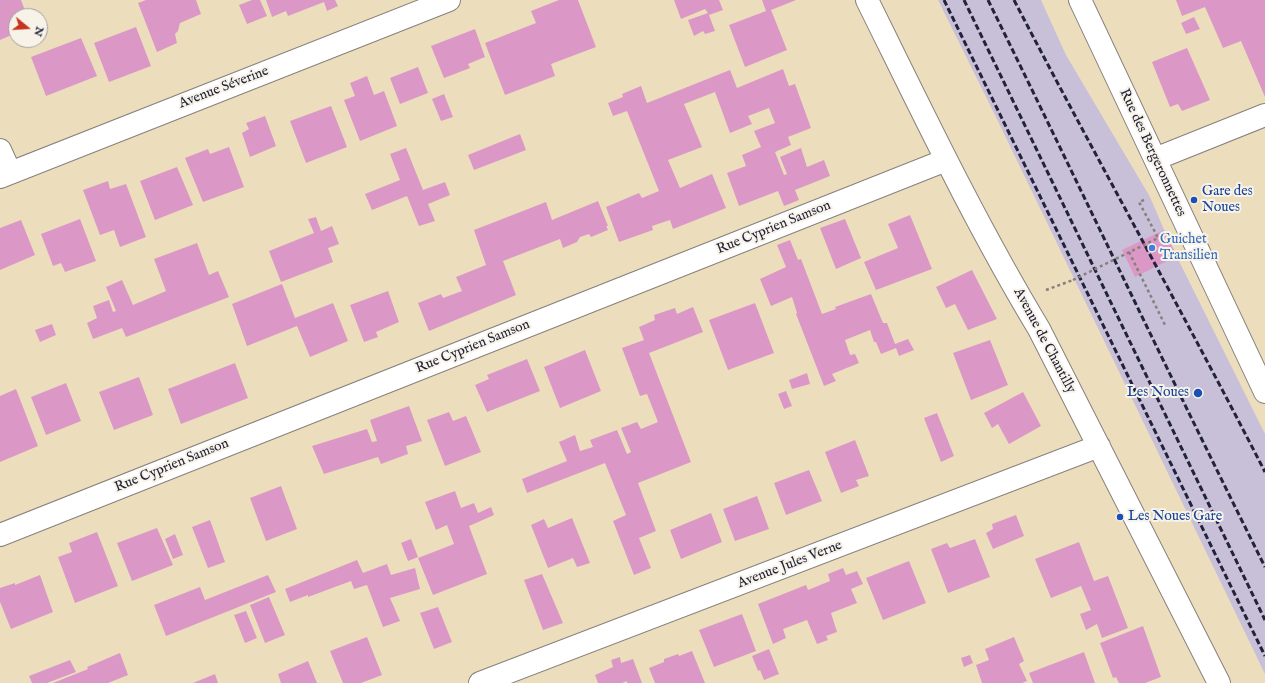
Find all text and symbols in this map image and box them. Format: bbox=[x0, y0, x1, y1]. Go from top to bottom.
north arrow bbox=[8, 8, 48, 48]
text: N bbox=[30, 25, 47, 38]
street label: Avenue Séverine bbox=[177, 63, 271, 113]
street label: Rue des Bergeronnettes bbox=[1115, 86, 1189, 220]
place label: Gare des Noues bbox=[1202, 184, 1253, 216]
marker: Gare des Noues bbox=[1189, 195, 1199, 205]
street label: Rue Cyprien Samson bbox=[715, 197, 833, 259]
place label: Guichet Transilien bbox=[1160, 232, 1218, 264]
marker: Guichet Transilien bbox=[1147, 243, 1157, 253]
street label: Avenue de Chantilly bbox=[1009, 286, 1079, 396]
street label: Rue Cyprien Samson bbox=[414, 316, 532, 378]
place label: Les Noues bbox=[1127, 385, 1189, 401]
marker: Les Noues bbox=[1192, 387, 1204, 399]
street label: Rue Cyprien Samson bbox=[113, 435, 231, 497]
place label: Les Noues Gare bbox=[1128, 509, 1222, 525]
marker: Les Noues Gare bbox=[1115, 512, 1125, 522]
street label: Avenue Jules Verne bbox=[735, 537, 845, 593]

